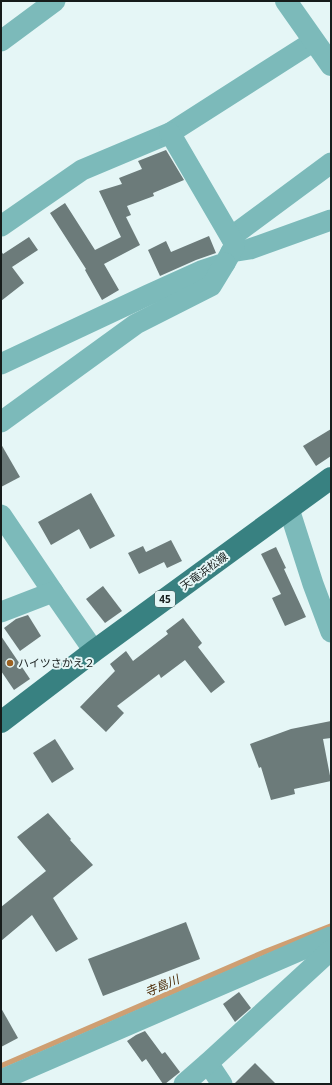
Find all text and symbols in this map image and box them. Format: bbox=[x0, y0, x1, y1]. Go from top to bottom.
street label: 天竜浜松線 bbox=[177, 548, 230, 593]
road number: 45 bbox=[155, 591, 175, 607]
place label: ハイツさかえ２ bbox=[18, 655, 95, 670]
marker: ハイツさかえ２ bbox=[5, 658, 15, 668]
water label: 寺島川 bbox=[142, 970, 184, 1000]

